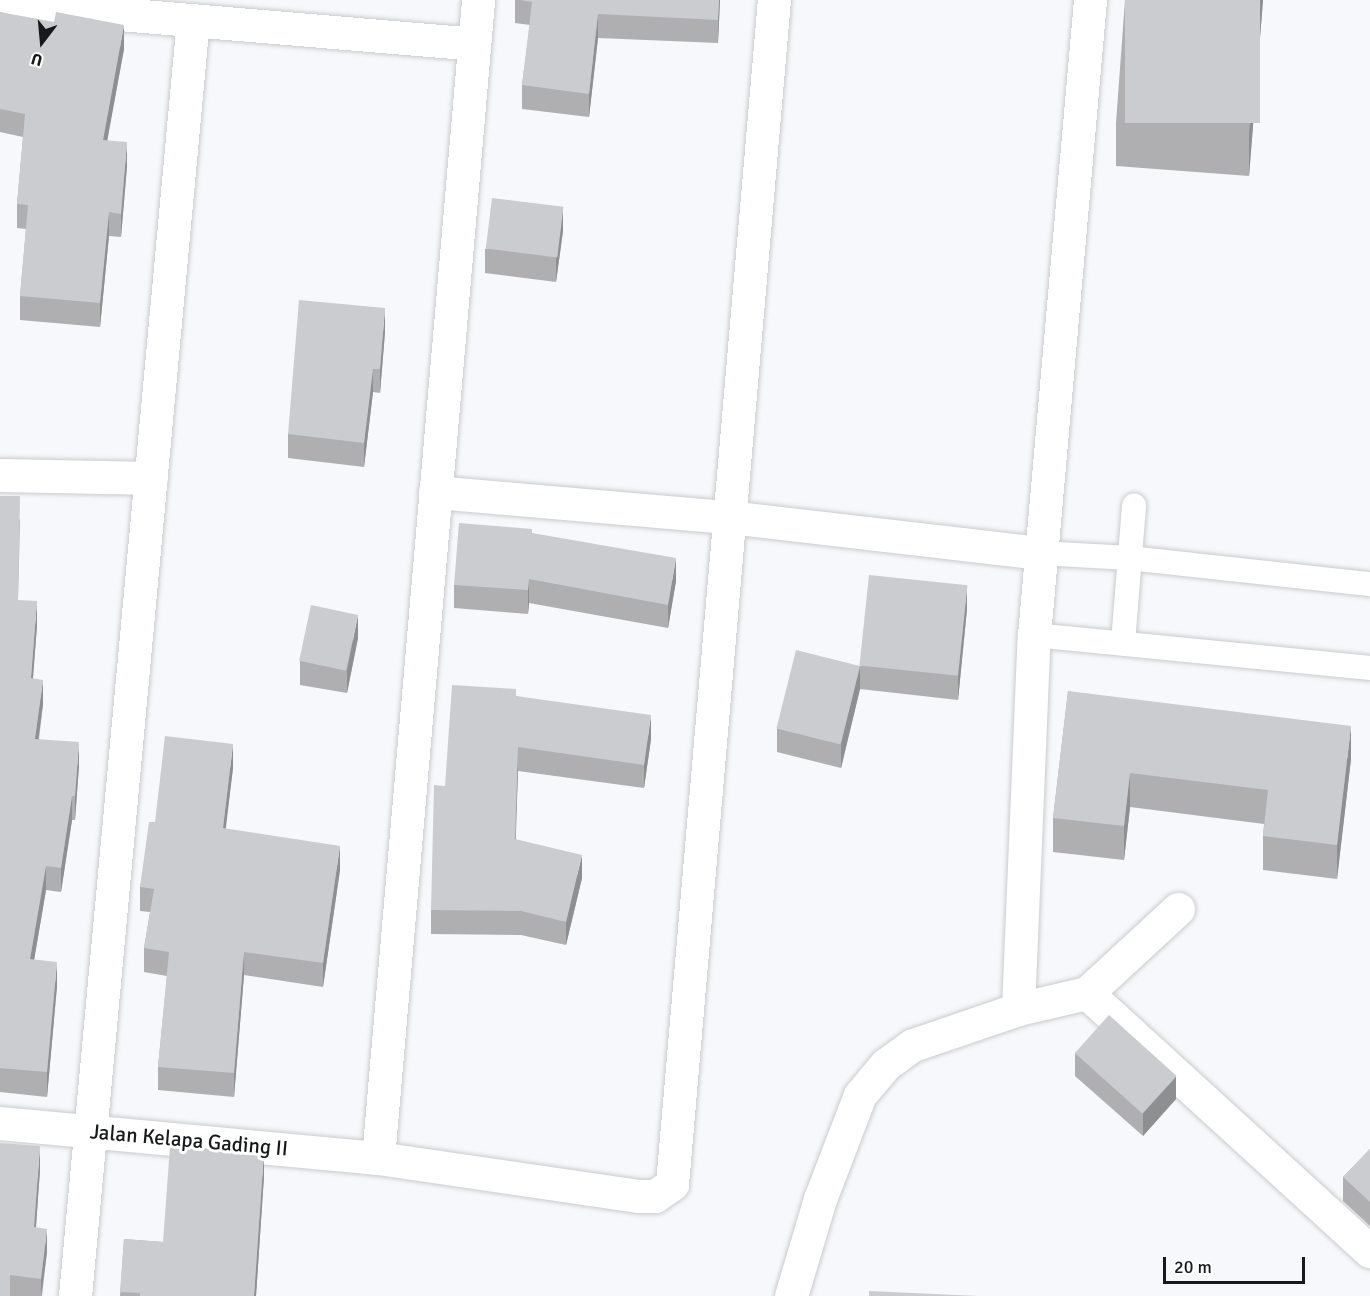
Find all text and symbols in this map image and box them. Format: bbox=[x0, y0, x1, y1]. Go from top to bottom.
north arrow bbox=[12, 12, 72, 72]
text: U bbox=[29, 48, 45, 70]
street label: Jalan Kelapa Gading II bbox=[89, 1119, 289, 1161]
scale bar bbox=[1166, 1245, 1308, 1283]
text: 20 m bbox=[1174, 1256, 1212, 1278]

